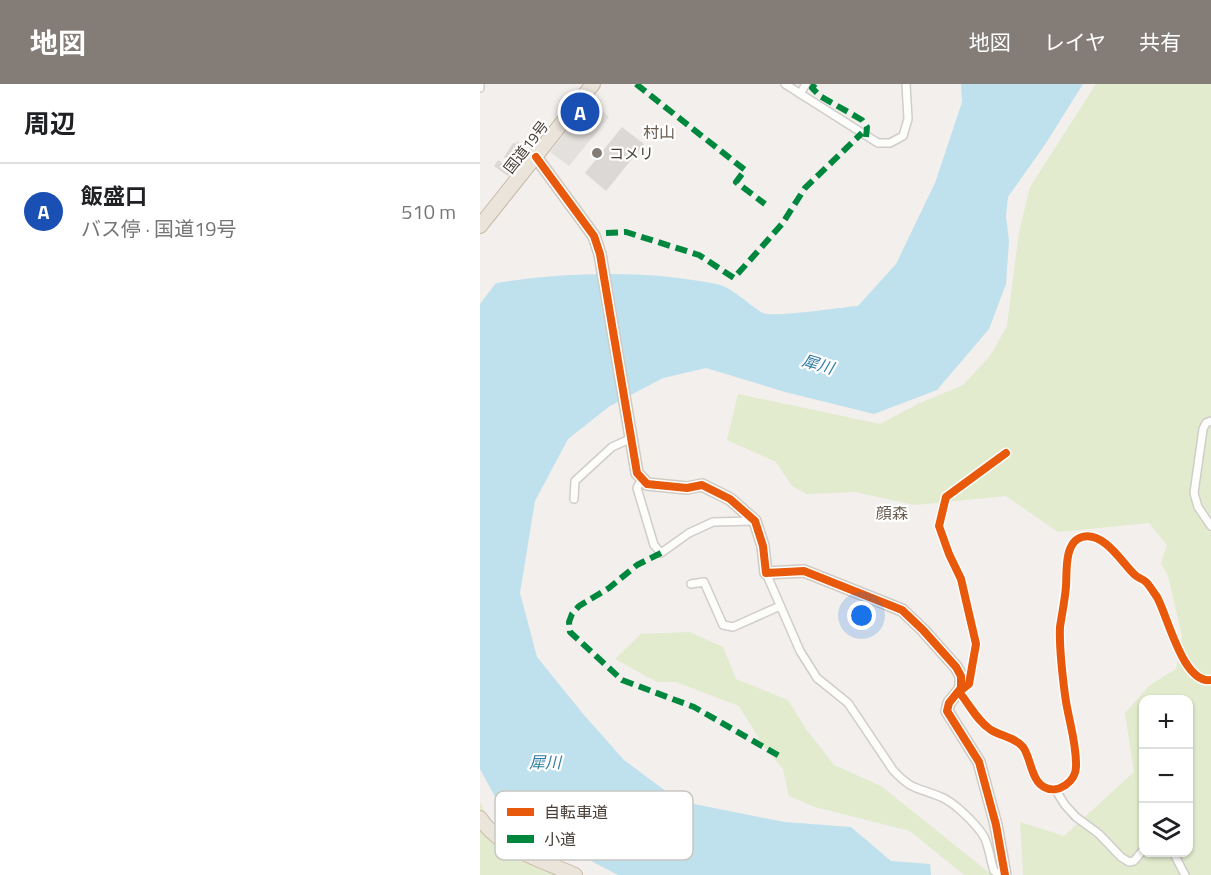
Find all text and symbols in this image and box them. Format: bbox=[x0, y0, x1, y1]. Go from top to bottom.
text: 地図 bbox=[30, 21, 86, 64]
text: 地図 bbox=[969, 26, 1011, 58]
text: レイヤ bbox=[1044, 26, 1106, 58]
text: 共有 bbox=[1139, 26, 1181, 58]
pin: A bbox=[560, 90, 600, 135]
text: 周辺 bbox=[24, 104, 76, 143]
street label: 国道19号 bbox=[498, 116, 554, 178]
district label: 村山 bbox=[643, 120, 675, 144]
place label: コメリ bbox=[609, 142, 654, 165]
marker: コメリ bbox=[590, 146, 604, 160]
text: 飯盛口 bbox=[81, 179, 147, 213]
text: A bbox=[37, 196, 50, 227]
text: 510 m bbox=[401, 196, 456, 227]
text: バス停 · 国道19号 bbox=[81, 213, 237, 244]
water label: 犀川 bbox=[799, 348, 839, 380]
district label: 顔森 bbox=[876, 501, 908, 525]
your location bbox=[847, 601, 876, 630]
map controls bbox=[1139, 695, 1193, 857]
button: + bbox=[1139, 695, 1193, 749]
button: − bbox=[1139, 749, 1193, 803]
water label: 犀川 bbox=[529, 750, 563, 774]
legend bbox=[495, 791, 693, 860]
text: 自転車道 bbox=[544, 800, 608, 824]
button: layers bbox=[1139, 803, 1193, 857]
text: 小道 bbox=[544, 827, 576, 851]

